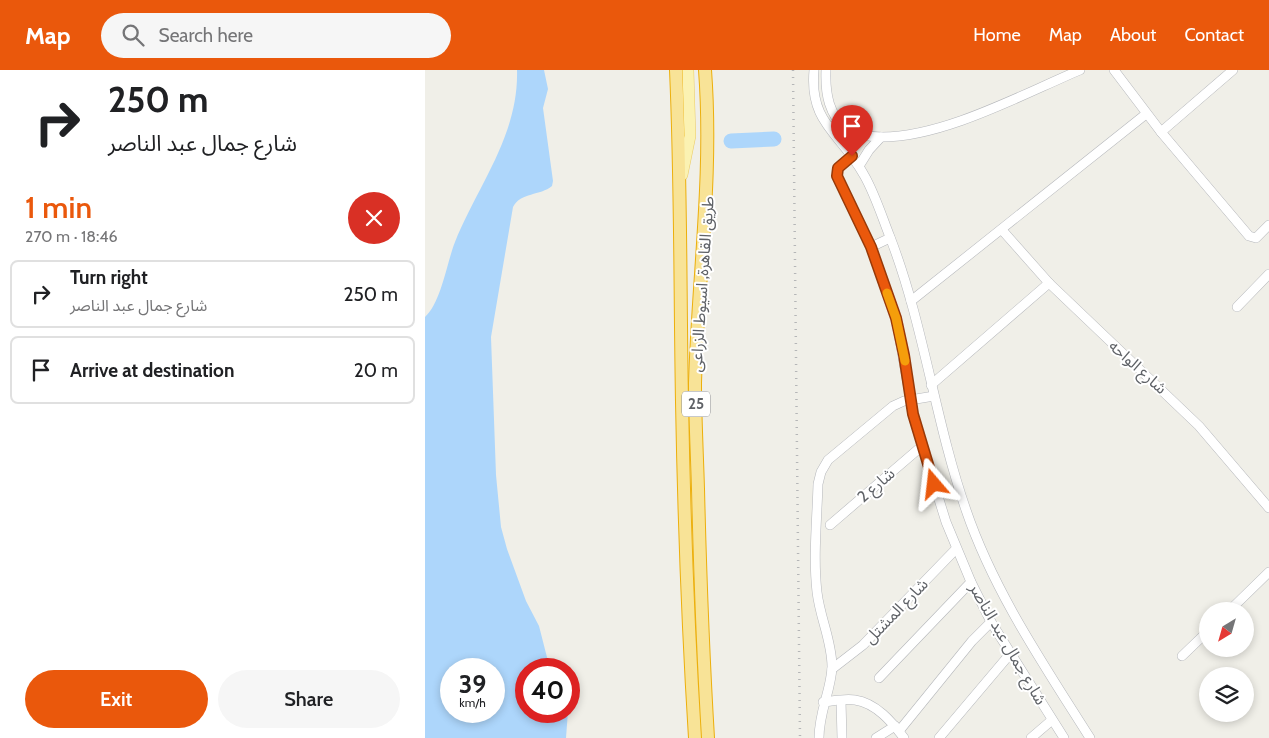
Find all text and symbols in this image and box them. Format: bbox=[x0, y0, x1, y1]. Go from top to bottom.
search box bbox=[101, 13, 451, 58]
text: Map bbox=[25, 21, 71, 50]
icon: search bbox=[119, 21, 147, 49]
text: Search here bbox=[159, 24, 253, 47]
text: Home bbox=[973, 24, 1021, 46]
text: Map bbox=[1049, 24, 1082, 46]
text: About bbox=[1110, 24, 1156, 46]
text: Contact bbox=[1184, 24, 1244, 46]
text: 250 m bbox=[108, 78, 208, 121]
icon: right bbox=[25, 90, 90, 155]
pin bbox=[831, 105, 873, 156]
icon: arrive bbox=[838, 112, 866, 140]
text: شارع جمال عبد الناصر bbox=[108, 130, 297, 157]
text: 1 min bbox=[25, 189, 92, 226]
button: close bbox=[348, 192, 400, 244]
street label: طريق القاهرة, اسيوط الزراعى bbox=[686, 195, 719, 373]
text: 270 m · 18:46 bbox=[25, 227, 118, 246]
text: Turn right bbox=[70, 266, 148, 289]
icon: right bbox=[27, 280, 55, 308]
text: 250 m bbox=[344, 283, 398, 306]
text: شارع جمال عبد الناصر bbox=[70, 296, 207, 315]
street label: شارع الواحه bbox=[1103, 336, 1171, 400]
icon: arrive bbox=[27, 356, 55, 384]
text: Arrive at destination bbox=[70, 359, 234, 382]
text: 20 m bbox=[354, 359, 398, 382]
road number: 25 bbox=[682, 392, 710, 416]
position arrow bbox=[907, 457, 959, 509]
street label: شارع 2 bbox=[853, 464, 900, 509]
street label: شارع المشتل bbox=[860, 574, 934, 650]
street label: شارع جمال عبد الناصر bbox=[962, 579, 1051, 710]
north arrow bbox=[1199, 602, 1254, 658]
map controls bbox=[1199, 602, 1254, 722]
speed limit sign: 40 bbox=[515, 658, 580, 723]
button: layers bbox=[1199, 667, 1254, 722]
text: 39 bbox=[459, 669, 486, 699]
button: Exit bbox=[25, 670, 208, 728]
button: Share bbox=[218, 670, 400, 728]
text: km/h bbox=[459, 695, 486, 710]

